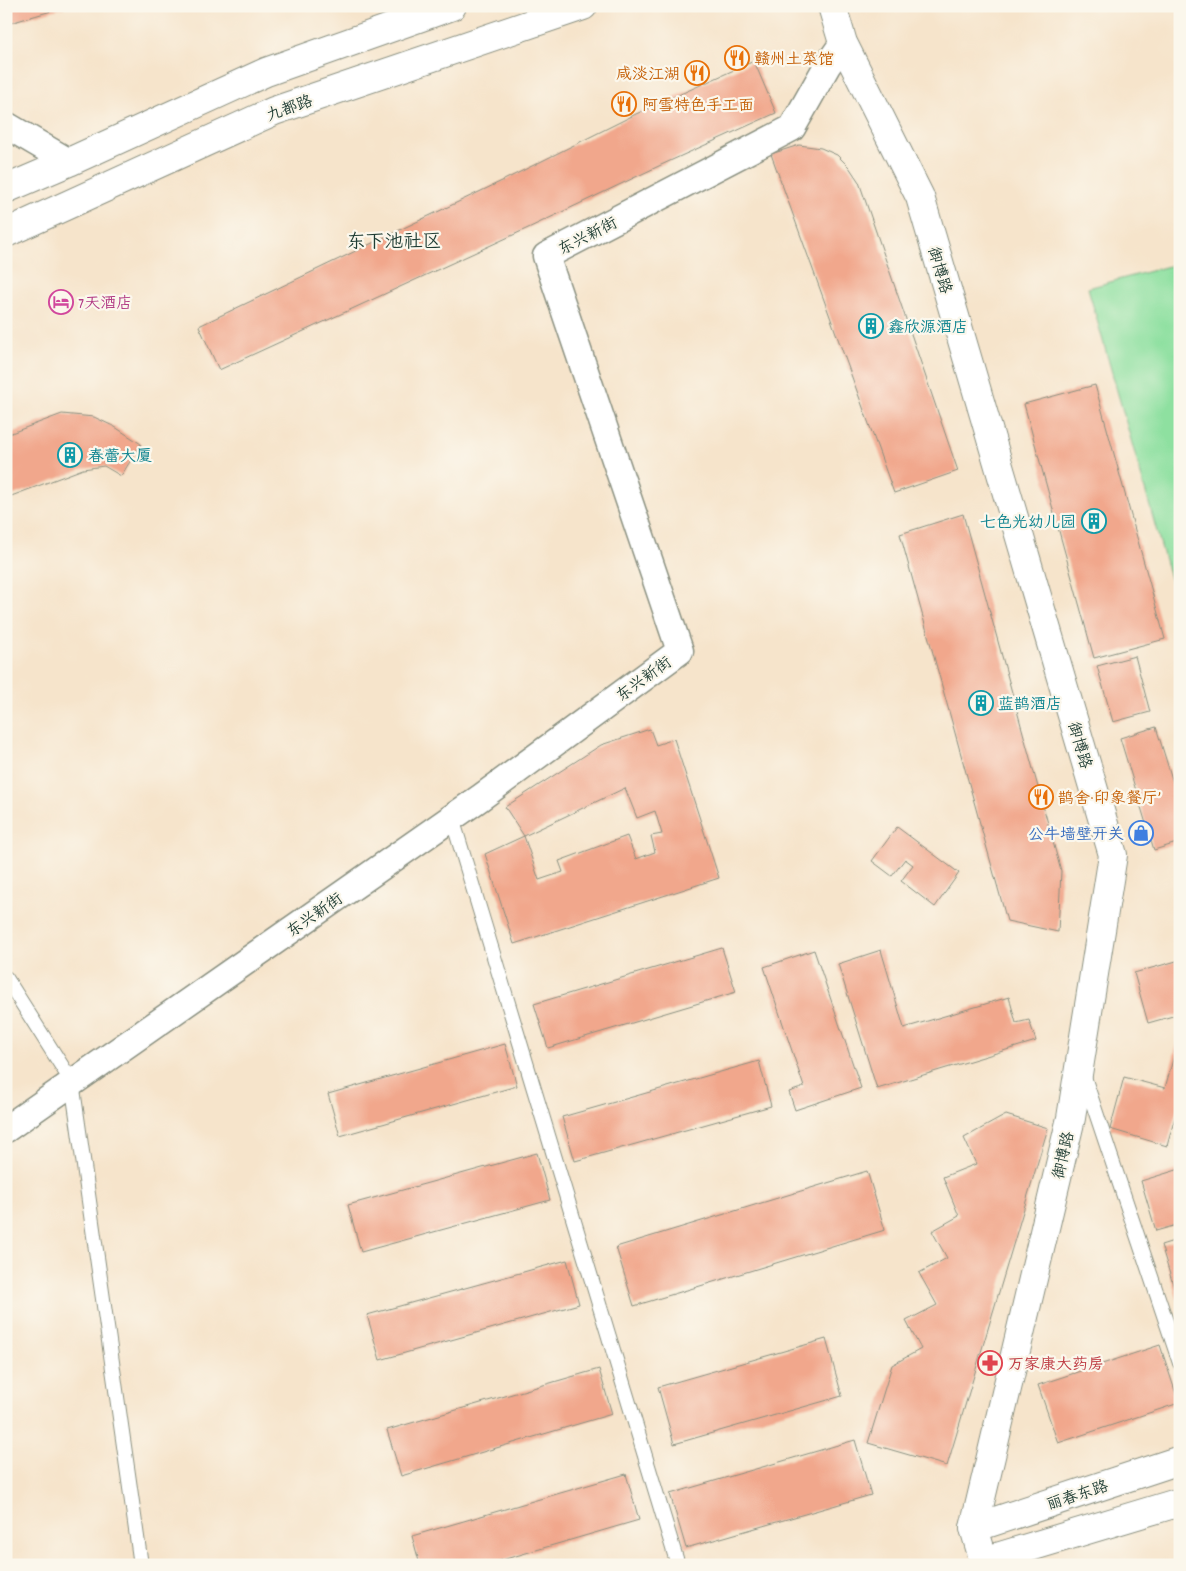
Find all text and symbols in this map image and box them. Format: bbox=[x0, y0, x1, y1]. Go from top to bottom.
restaurant icon: 赣州土菜馆 bbox=[724, 45, 750, 71]
place label: 赣州土菜馆 bbox=[754, 49, 834, 72]
restaurant icon: 咸淡江湖 bbox=[684, 60, 710, 86]
place label: 咸淡江湖 bbox=[616, 64, 680, 87]
street label: 九都路 bbox=[263, 90, 316, 128]
restaurant icon: 阿雪特色手工面 bbox=[611, 91, 637, 117]
place label: 阿雪特色手工面 bbox=[642, 95, 754, 118]
street label: 东兴新街 bbox=[554, 212, 622, 262]
district label: 东下池社区 bbox=[346, 230, 442, 257]
street label: 御博路 bbox=[921, 244, 956, 297]
hotel icon: 7天酒店 bbox=[48, 289, 74, 315]
place label: 7天酒店 bbox=[78, 293, 132, 316]
building icon: 鑫欣源酒店 bbox=[858, 313, 884, 339]
place label: 鑫欣源酒店 bbox=[888, 317, 968, 340]
building icon: 春蕾大厦 bbox=[57, 442, 83, 468]
place label: 春蕾大厦 bbox=[88, 446, 152, 469]
building icon: 七色光幼儿园 bbox=[1081, 508, 1107, 534]
place label: 七色光幼儿园 bbox=[980, 512, 1076, 535]
street label: 东兴新街 bbox=[612, 652, 677, 708]
building icon: 蓝鹊酒店 bbox=[968, 690, 994, 716]
place label: 蓝鹊酒店 bbox=[998, 694, 1062, 717]
street label: 御博路 bbox=[1061, 719, 1096, 772]
restaurant icon: 鹊舍·印象餐厅’ bbox=[1028, 784, 1054, 810]
place label: 鹊舍·印象餐厅’ bbox=[1058, 788, 1161, 811]
shop icon: 公牛墙壁开关 bbox=[1128, 820, 1154, 846]
place label: 公牛墙壁开关 bbox=[1028, 824, 1124, 847]
street label: 东兴新街 bbox=[283, 888, 348, 944]
street label: 御博路 bbox=[1048, 1130, 1081, 1182]
pharmacy icon: 万家康大药房 bbox=[977, 1350, 1003, 1376]
place label: 万家康大药房 bbox=[1008, 1354, 1104, 1377]
street label: 丽春东路 bbox=[1044, 1476, 1112, 1517]

